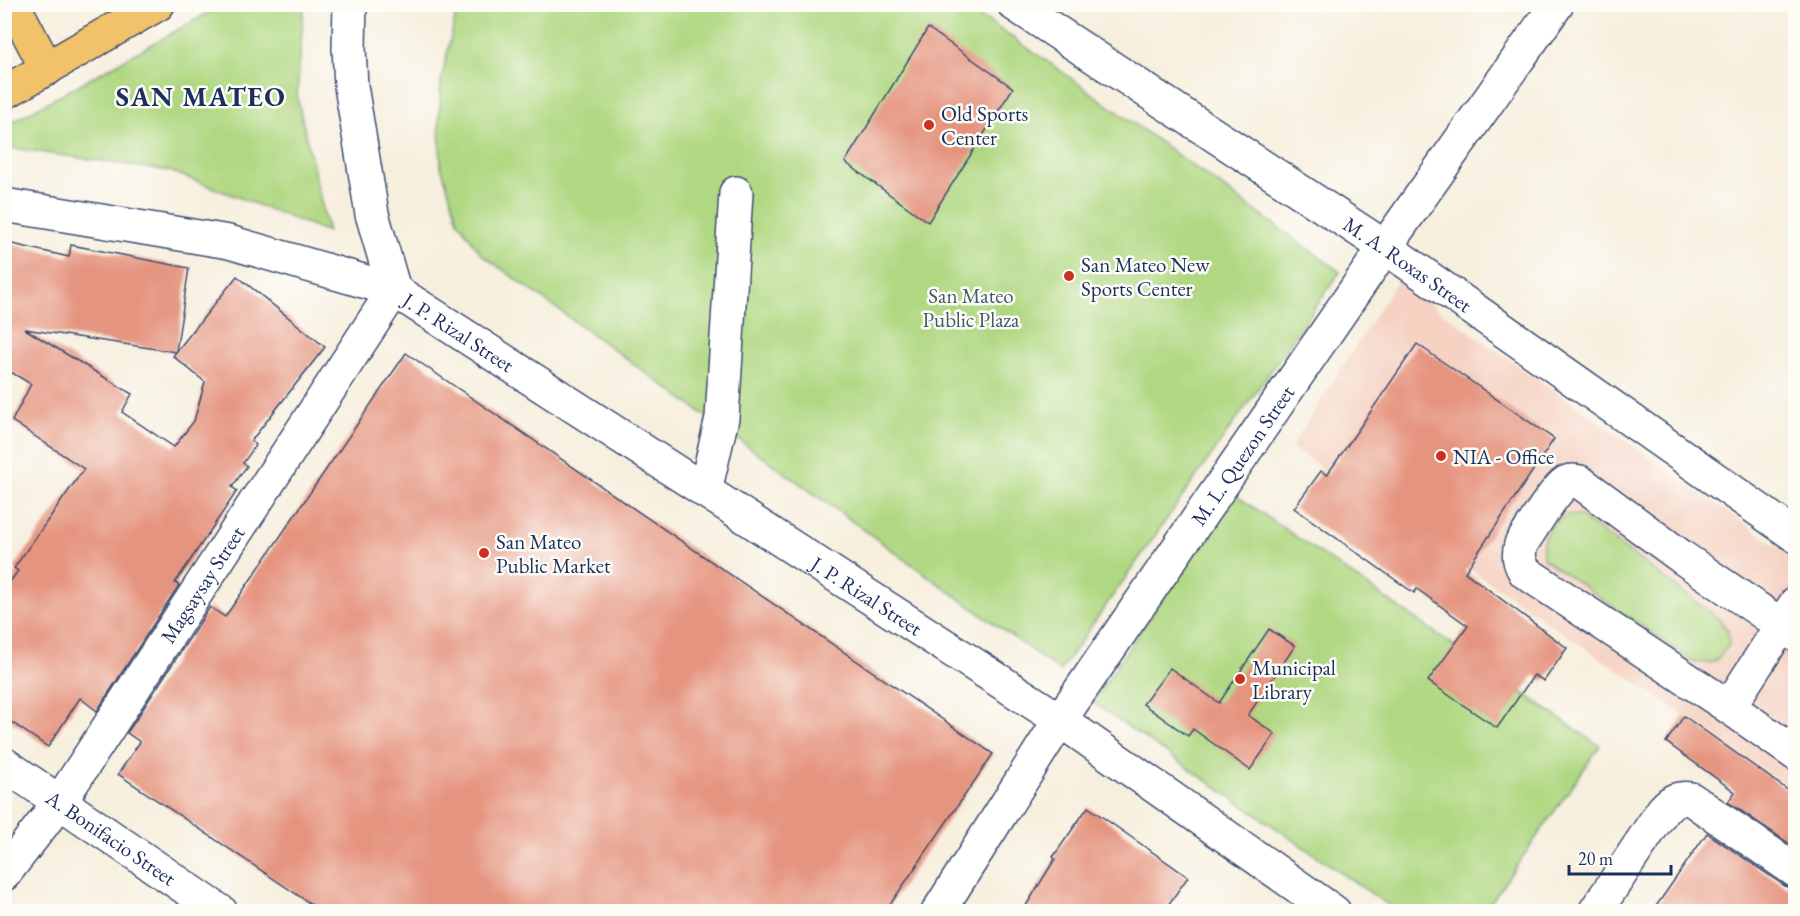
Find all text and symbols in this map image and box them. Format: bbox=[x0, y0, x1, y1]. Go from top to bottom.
district label: SAN MATEO bbox=[116, 79, 286, 114]
place label: Old Sports Center bbox=[941, 100, 1029, 151]
marker: Old Sports Center bbox=[922, 118, 936, 132]
street label: M. A. Roxas Street bbox=[1338, 210, 1478, 318]
place label: San Mateo New Sports Center bbox=[1081, 251, 1210, 302]
marker: San Mateo New Sports Center bbox=[1062, 269, 1076, 283]
park label: San Mateo Public Plaza bbox=[923, 282, 1020, 333]
street label: J. P. Rizal Street bbox=[396, 285, 520, 378]
street label: M. L. Quezon Street bbox=[1184, 379, 1300, 530]
place label: NIA - Office bbox=[1453, 443, 1554, 470]
marker: NIA - Office bbox=[1434, 449, 1448, 463]
street label: Magsaysay Street bbox=[154, 520, 250, 648]
place label: San Mateo Public Market bbox=[496, 528, 611, 579]
marker: San Mateo Public Market bbox=[477, 546, 491, 560]
street label: J. P. Rizal Street bbox=[805, 549, 928, 641]
place label: Municipal Library bbox=[1252, 654, 1336, 705]
marker: Municipal Library bbox=[1233, 672, 1247, 686]
street label: A. Bonifacio Street bbox=[40, 783, 182, 891]
scale bar bbox=[1569, 838, 1671, 876]
text: 20 m bbox=[1578, 847, 1613, 870]

